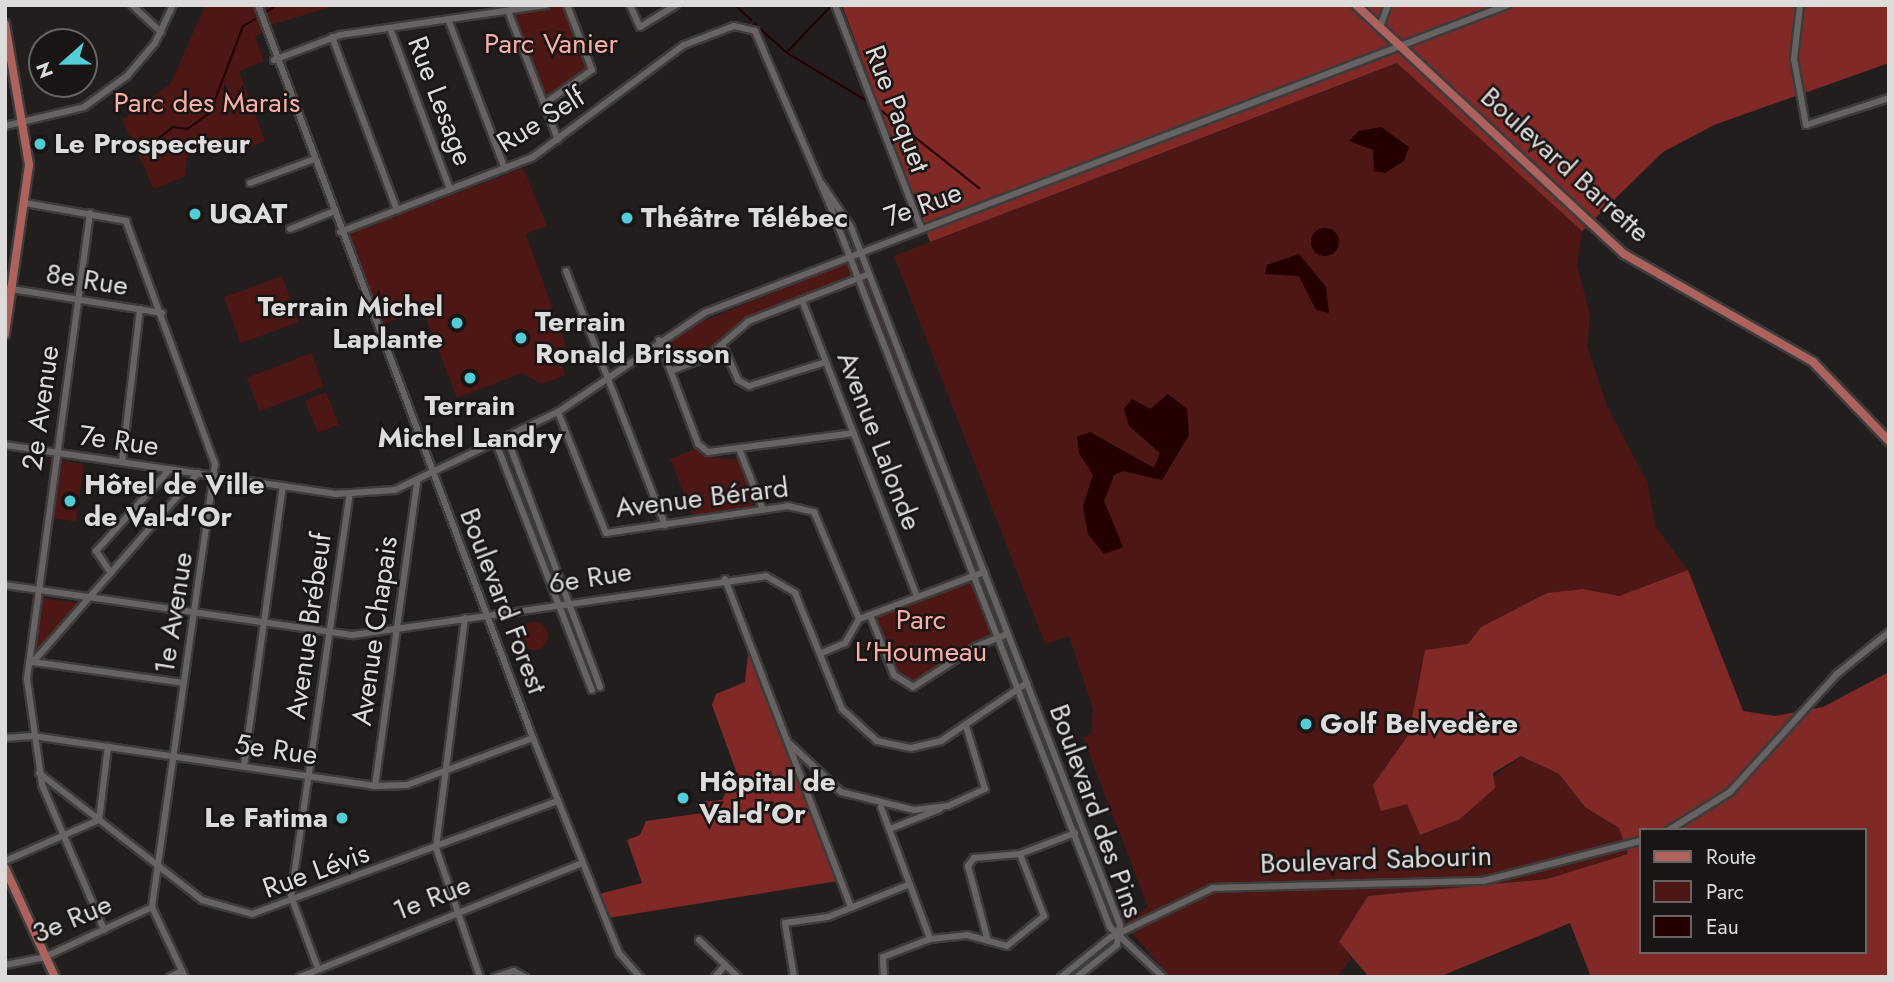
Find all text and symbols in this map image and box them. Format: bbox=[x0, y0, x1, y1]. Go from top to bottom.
park label: Parc Vanier bbox=[484, 27, 618, 61]
north arrow bbox=[28, 28, 98, 98]
street label: Rue Lesage bbox=[400, 32, 480, 170]
street label: Rue Paquet bbox=[857, 41, 937, 177]
text: N bbox=[29, 58, 60, 82]
street label: Rue Self bbox=[491, 80, 591, 160]
street label: Boulevard Barrette bbox=[1474, 80, 1656, 250]
park label: Parc des Marais bbox=[114, 86, 300, 120]
place label: Le Prospecteur bbox=[54, 127, 250, 161]
marker: Le Prospecteur bbox=[32, 136, 48, 152]
street label: 7e Rue bbox=[880, 176, 966, 234]
place label: UQAT bbox=[209, 197, 287, 231]
place label: Théâtre Télébec bbox=[641, 201, 848, 235]
marker: UQAT bbox=[187, 206, 203, 222]
marker: Théâtre Télébec bbox=[619, 210, 635, 226]
street label: 8e Rue bbox=[43, 257, 131, 303]
place label: Terrain Michel Laplante bbox=[258, 290, 443, 356]
place label: Terrain Ronald Brisson bbox=[535, 305, 730, 371]
marker: Terrain Michel Laplante bbox=[449, 315, 465, 331]
marker: Terrain Ronald Brisson bbox=[513, 330, 529, 346]
street label: 2e Avenue bbox=[16, 343, 66, 473]
street label: Avenue Lalonde bbox=[830, 347, 928, 535]
marker: Terrain Michel Landry bbox=[462, 370, 478, 386]
place label: Terrain Michel Landry bbox=[378, 389, 562, 455]
street label: 7e Rue bbox=[77, 419, 161, 463]
place label: Hôtel de Ville de Val-d'Or bbox=[84, 468, 265, 534]
street label: Avenue Bérard bbox=[613, 471, 791, 525]
marker: Hôtel de Ville de Val-d'Or bbox=[62, 493, 78, 509]
street label: Boulevard Forest bbox=[452, 504, 554, 698]
street label: Avenue Brébeuf bbox=[279, 531, 339, 721]
street label: Avenue Chapais bbox=[345, 534, 405, 728]
street label: 1e Avenue bbox=[148, 550, 200, 676]
street label: 6e Rue bbox=[546, 555, 634, 601]
park label: Parc L'Houmeau bbox=[855, 603, 987, 669]
street label: Boulevard des Pins bbox=[1042, 700, 1150, 922]
place label: Golf Belvedère bbox=[1320, 707, 1518, 741]
marker: Golf Belvedère bbox=[1298, 716, 1314, 732]
street label: 5e Rue bbox=[232, 728, 320, 772]
place label: Hôpital de Val-d’Or bbox=[699, 765, 836, 831]
marker: Hôpital de Val-d’Or bbox=[673, 788, 693, 808]
place label: Le Fatima bbox=[204, 801, 328, 835]
marker: Le Fatima bbox=[334, 810, 350, 826]
legend bbox=[1638, 828, 1866, 954]
street label: Rue Lévis bbox=[258, 836, 374, 906]
street label: Boulevard Sabourin bbox=[1259, 839, 1493, 881]
text: Route bbox=[1706, 842, 1756, 872]
street label: 1e Rue bbox=[389, 868, 475, 928]
text: Parc bbox=[1706, 877, 1744, 907]
street label: 3e Rue bbox=[27, 887, 117, 951]
text: Eau bbox=[1706, 912, 1739, 942]

